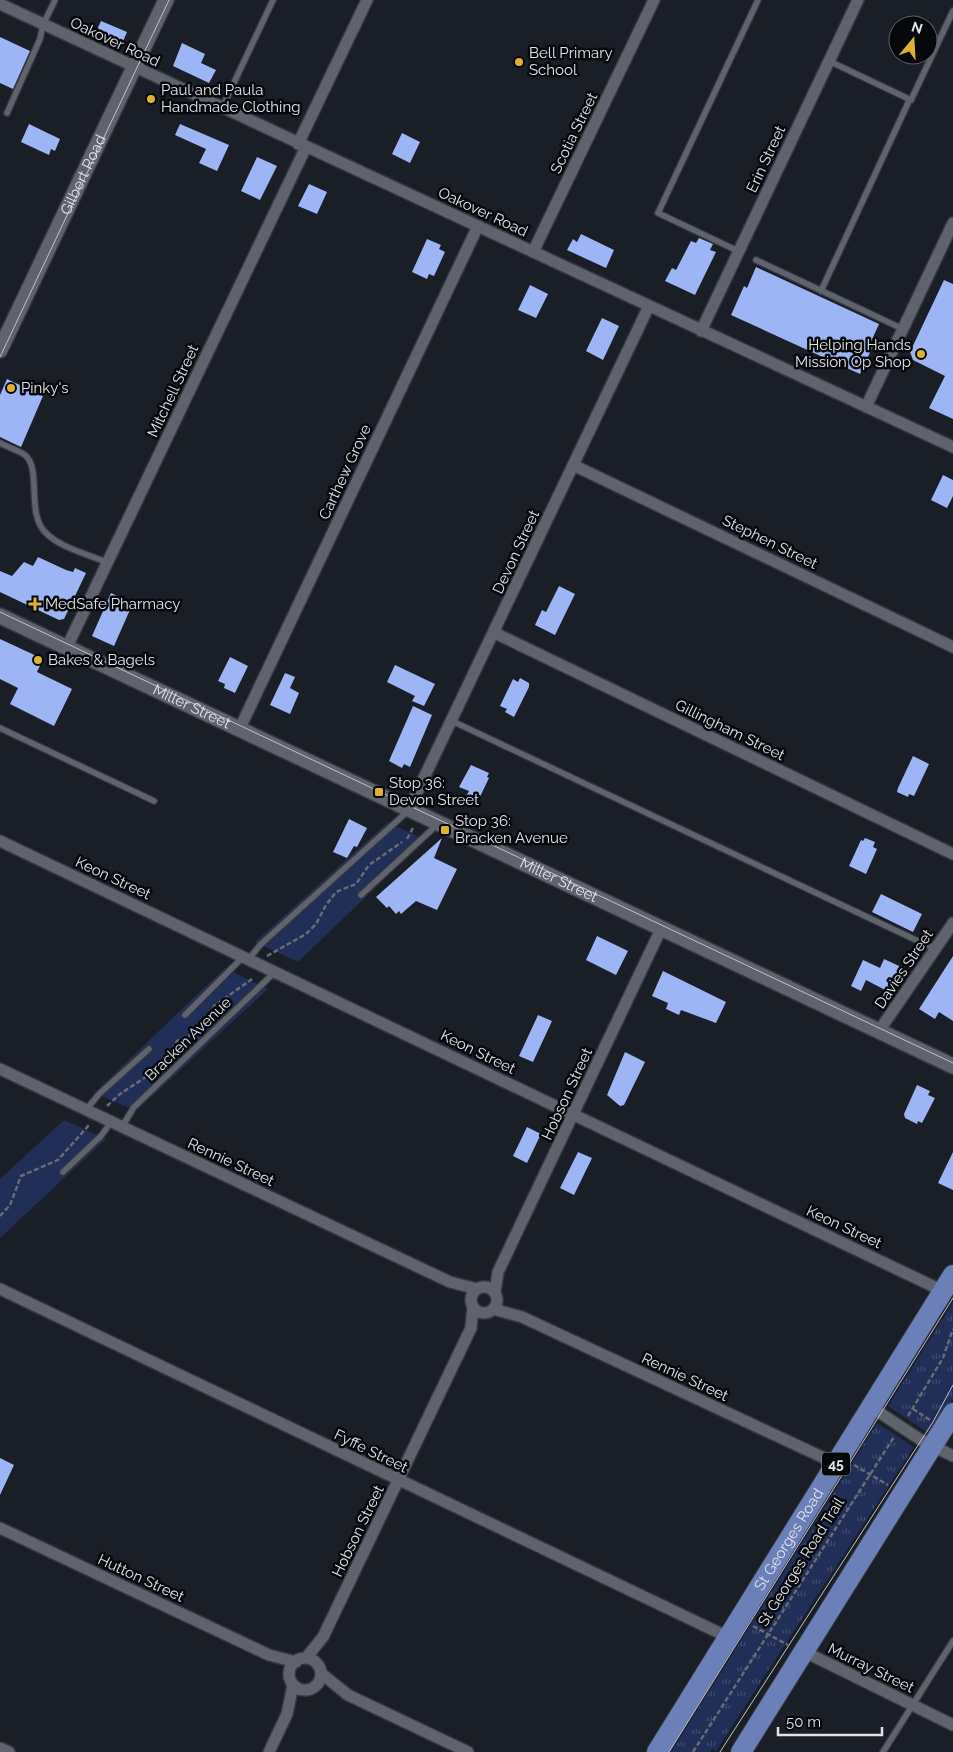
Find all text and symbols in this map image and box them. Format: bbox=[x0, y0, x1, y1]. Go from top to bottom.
street label: Oakover Road bbox=[67, 13, 163, 71]
north arrow bbox=[888, 15, 938, 65]
text: N bbox=[909, 18, 925, 37]
place label: Bell Primary School bbox=[529, 44, 613, 79]
marker: Bell Primary School bbox=[513, 56, 525, 68]
place label: Paul and Paula Handmade Clothing bbox=[161, 81, 300, 116]
street label: Scotia Street bbox=[547, 90, 601, 176]
marker: Paul and Paula Handmade Clothing bbox=[145, 93, 157, 105]
street label: Erin Street bbox=[743, 123, 789, 195]
street label: Gilbert Road bbox=[56, 132, 110, 218]
street label: Oakover Road bbox=[435, 183, 531, 241]
place label: Helping Hands Mission Op Shop bbox=[795, 336, 911, 371]
street label: Mitchell Street bbox=[144, 342, 202, 440]
marker: Helping Hands Mission Op Shop bbox=[915, 348, 927, 360]
place label: Pinky's bbox=[21, 379, 69, 397]
marker: Pinky's bbox=[5, 382, 17, 394]
street label: Carthew Grove bbox=[315, 422, 375, 522]
street label: Devon Street bbox=[489, 507, 543, 597]
street label: Stephen Street bbox=[719, 511, 821, 573]
place label: MedSafe Pharmacy bbox=[45, 595, 180, 613]
marker: MedSafe Pharmacy bbox=[29, 598, 41, 610]
place label: Bakes & Bagels bbox=[48, 651, 155, 669]
marker: Bakes & Bagels bbox=[32, 654, 44, 666]
street label: Miller Street bbox=[150, 680, 233, 733]
street label: Gillingham Street bbox=[672, 696, 788, 764]
place label: Stop 36: Devon Street bbox=[389, 774, 479, 809]
marker: Stop 36: Devon Street bbox=[373, 786, 385, 798]
place label: Stop 36: Bracken Avenue bbox=[455, 812, 568, 847]
marker: Stop 36: Bracken Avenue bbox=[439, 824, 451, 836]
street label: Keon Street bbox=[72, 853, 154, 903]
street label: Miller Street bbox=[517, 854, 601, 906]
street label: Davies Street bbox=[871, 926, 937, 1012]
street label: Bracken Avenue bbox=[141, 993, 235, 1085]
street label: Keon Street bbox=[438, 1026, 518, 1078]
street label: Hobson Street bbox=[538, 1045, 596, 1143]
street label: Rennie Street bbox=[185, 1134, 277, 1190]
street label: Keon Street bbox=[803, 1202, 885, 1252]
street label: Rennie Street bbox=[639, 1349, 731, 1405]
street label: Fyffe Street bbox=[331, 1426, 411, 1476]
road number: 45 bbox=[822, 1452, 850, 1476]
street label: Hobson Street bbox=[328, 1482, 388, 1580]
street label: St Georges Road bbox=[750, 1485, 827, 1594]
street label: St Georges Road Trail bbox=[754, 1494, 848, 1630]
street label: Hutton Street bbox=[95, 1550, 187, 1606]
street label: Murray Street bbox=[825, 1639, 917, 1697]
scale bar bbox=[778, 1704, 882, 1736]
text: 50 m bbox=[786, 1713, 821, 1731]

